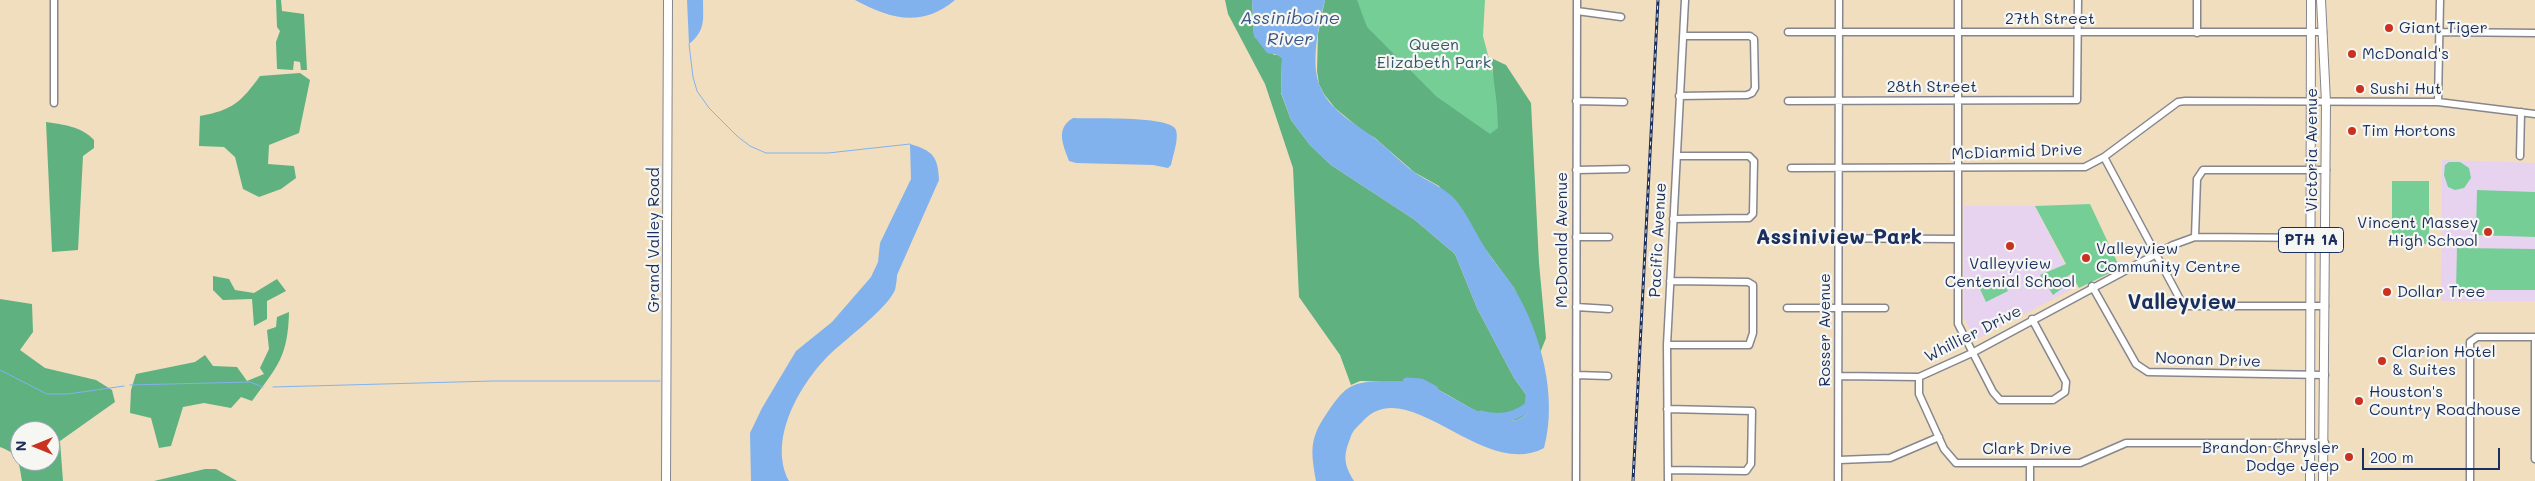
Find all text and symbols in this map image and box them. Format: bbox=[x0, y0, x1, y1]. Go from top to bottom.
water label: Assiniboine River bbox=[1240, 7, 1340, 50]
street label: 27th Street bbox=[2005, 9, 2095, 29]
place label: Giant Tiger bbox=[2399, 18, 2488, 38]
marker: Giant Tiger bbox=[2383, 22, 2395, 34]
park label: Queen Elizabeth Park bbox=[1377, 35, 1491, 73]
place label: McDonald's bbox=[2362, 44, 2449, 64]
marker: McDonald's bbox=[2346, 48, 2358, 60]
street label: 28th Street bbox=[1887, 77, 1977, 97]
place label: Sushi Hut bbox=[2370, 79, 2442, 99]
marker: Sushi Hut bbox=[2354, 83, 2366, 95]
street label: Victoria Avenue bbox=[2302, 88, 2322, 212]
place label: Tim Hortons bbox=[2362, 121, 2456, 141]
marker: Tim Hortons bbox=[2346, 125, 2358, 137]
street label: McDiarmid Drive bbox=[1951, 140, 2083, 164]
street label: Grand Valley Road bbox=[644, 167, 664, 313]
street label: McDonald Avenue bbox=[1552, 172, 1572, 308]
street label: Pacific Avenue bbox=[1645, 182, 1671, 298]
place label: Vincent Massey High School bbox=[2357, 213, 2478, 251]
district label: Assiniview Park bbox=[1756, 225, 1922, 251]
marker: Vincent Massey High School bbox=[2482, 226, 2494, 238]
road number: PTH 1A bbox=[2278, 228, 2344, 252]
place label: Valleyview Community Centre bbox=[2096, 239, 2241, 277]
marker: Valleyview Centenial School bbox=[2004, 240, 2016, 252]
marker: Valleyview Community Centre bbox=[2080, 252, 2092, 264]
place label: Valleyview Centenial School bbox=[1945, 254, 2075, 292]
street label: Rosser Avenue bbox=[1815, 273, 1835, 387]
place label: Dollar Tree bbox=[2397, 282, 2485, 302]
marker: Dollar Tree bbox=[2381, 286, 2393, 298]
district label: Valleyview bbox=[2127, 290, 2237, 316]
street label: Whillier Drive bbox=[1921, 301, 2025, 367]
place label: Clarion Hotel & Suites bbox=[2392, 342, 2496, 380]
street label: Noonan Drive bbox=[2155, 349, 2261, 371]
marker: Clarion Hotel & Suites bbox=[2376, 355, 2388, 367]
place label: Houston's Country Roadhouse bbox=[2369, 382, 2521, 420]
marker: Houston's Country Roadhouse bbox=[2353, 395, 2365, 407]
north arrow bbox=[10, 421, 60, 471]
place label: Brandon Chrysler Dodge Jeep bbox=[2202, 438, 2339, 476]
scale bar bbox=[2365, 438, 2502, 470]
street label: Clark Drive bbox=[1982, 439, 2072, 459]
text: N bbox=[11, 441, 30, 451]
text: 200 m bbox=[2370, 447, 2414, 467]
marker: Brandon Chrysler Dodge Jeep bbox=[2343, 451, 2355, 463]

